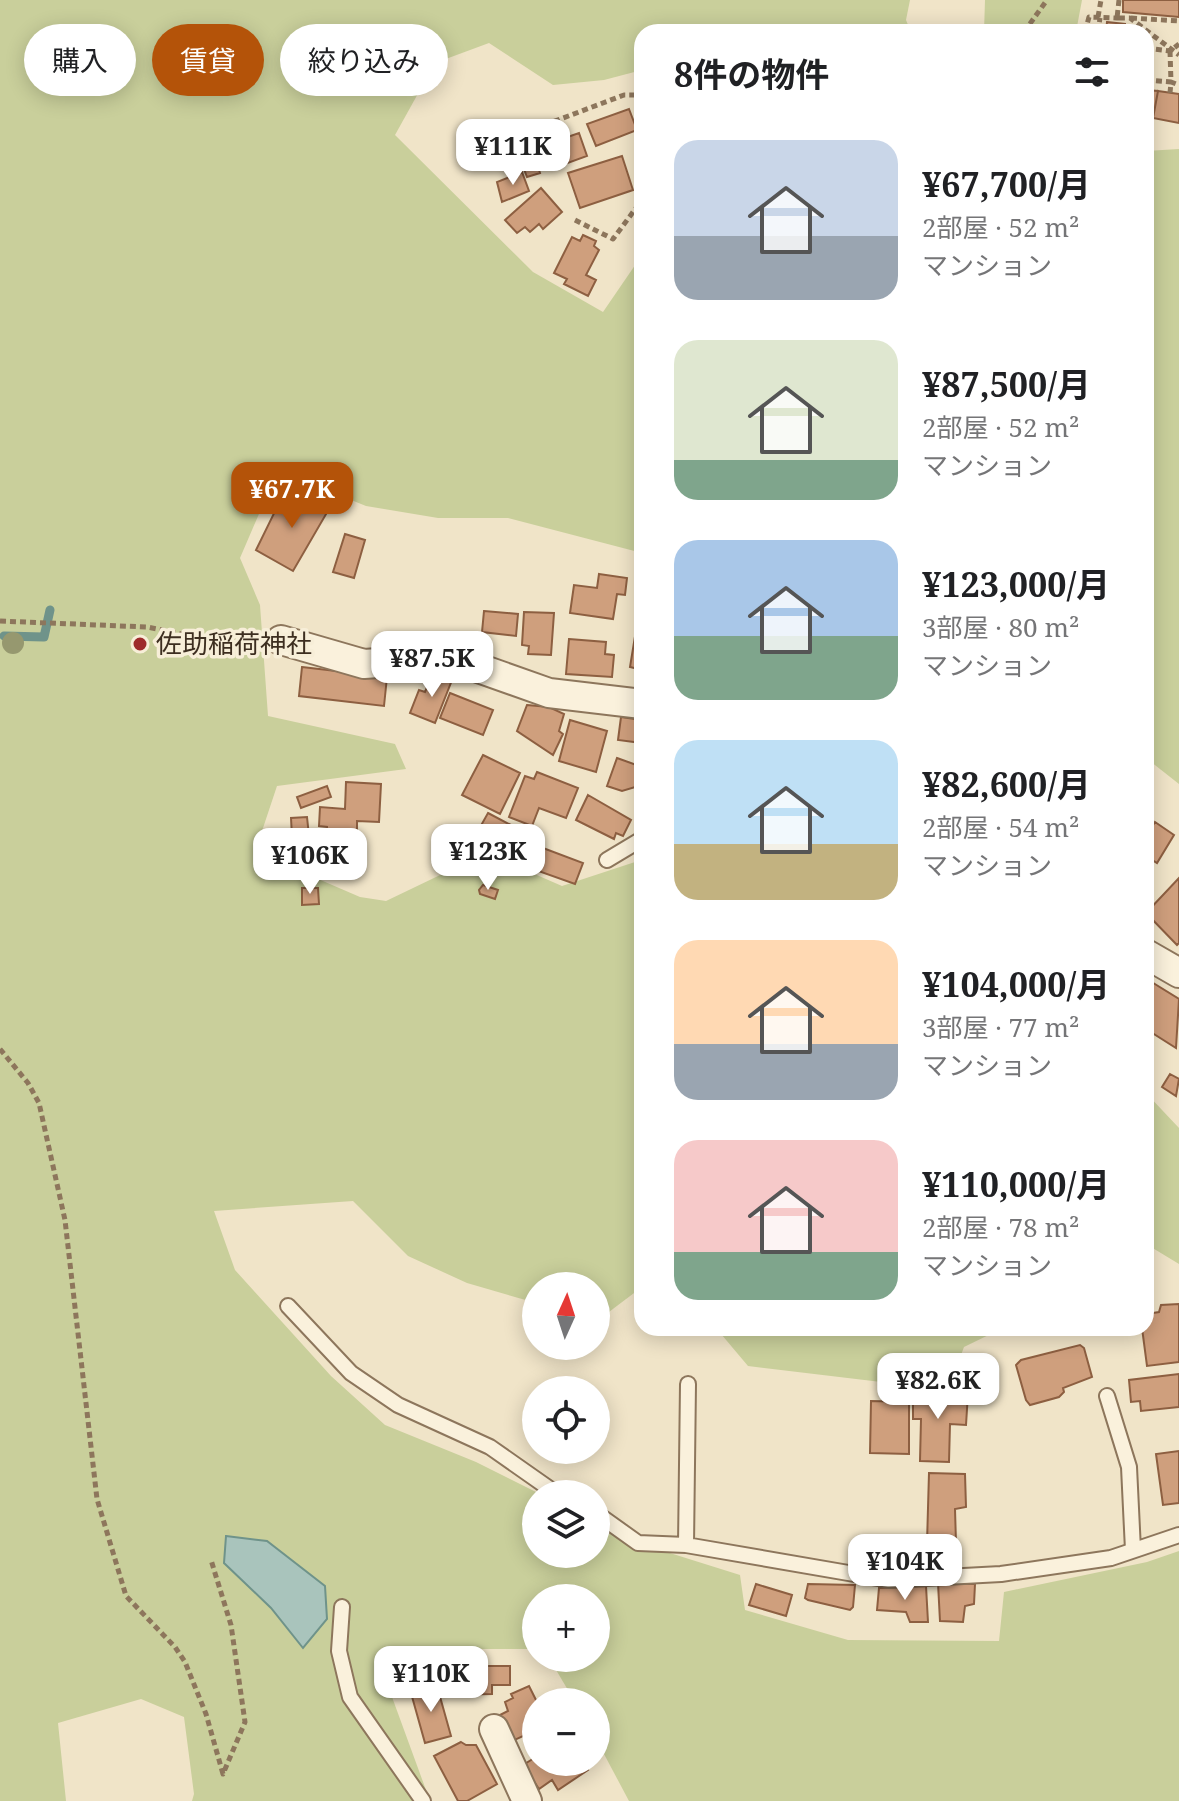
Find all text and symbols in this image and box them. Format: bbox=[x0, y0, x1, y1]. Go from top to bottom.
chip: 購入 bbox=[24, 24, 136, 96]
chip: 賃貸 bbox=[152, 24, 264, 96]
chip: 絞り込み bbox=[280, 24, 448, 96]
icon: filters bbox=[1070, 50, 1114, 94]
text: 8件の物件 bbox=[674, 51, 829, 97]
pin: ¥111K bbox=[457, 119, 569, 187]
text: ¥111K bbox=[474, 127, 552, 163]
text: ¥67,700/月 bbox=[922, 161, 1091, 207]
icon: home bbox=[738, 172, 834, 268]
text: 2部屋 · 52 m² bbox=[922, 209, 1079, 245]
text: マンション bbox=[922, 247, 1052, 283]
text: ¥87,500/月 bbox=[922, 361, 1091, 407]
icon: home bbox=[738, 372, 834, 468]
text: 2部屋 · 52 m² bbox=[922, 409, 1079, 445]
text: マンション bbox=[922, 447, 1052, 483]
pin: ¥67.7K bbox=[227, 462, 357, 530]
text: ¥67.7K bbox=[249, 470, 335, 506]
text: ¥123,000/月 bbox=[922, 561, 1110, 607]
icon: home bbox=[738, 572, 834, 668]
text: 3部屋 · 80 m² bbox=[922, 609, 1079, 645]
place label: 佐助稲荷神社 bbox=[156, 625, 312, 661]
pin: ¥87.5K bbox=[367, 631, 497, 699]
marker: 佐助稲荷神社 bbox=[131, 635, 149, 653]
text: ¥87.5K bbox=[389, 639, 475, 675]
text: マンション bbox=[922, 647, 1052, 683]
text: ¥82,600/月 bbox=[922, 761, 1091, 807]
icon: home bbox=[738, 772, 834, 868]
text: 2部屋 · 54 m² bbox=[922, 809, 1079, 845]
pin: ¥123K bbox=[432, 824, 544, 892]
pin: ¥106K bbox=[254, 828, 366, 896]
text: ¥123K bbox=[449, 832, 527, 868]
text: ¥106K bbox=[271, 836, 349, 872]
text: マンション bbox=[922, 847, 1052, 883]
text: ¥104,000/月 bbox=[922, 961, 1110, 1007]
icon: home bbox=[738, 972, 834, 1068]
text: 3部屋 · 77 m² bbox=[922, 1009, 1079, 1045]
text: マンション bbox=[922, 1047, 1052, 1083]
text: ¥110,000/月 bbox=[922, 1161, 1110, 1207]
icon: home bbox=[738, 1172, 834, 1268]
text: 2部屋 · 78 m² bbox=[922, 1209, 1079, 1245]
text: マンション bbox=[922, 1247, 1052, 1283]
north arrow bbox=[522, 1272, 610, 1360]
map controls bbox=[522, 1272, 610, 1776]
pin: ¥82.6K bbox=[873, 1353, 1003, 1421]
text: ¥82.6K bbox=[895, 1361, 981, 1397]
button: locate bbox=[522, 1376, 610, 1464]
button: layers bbox=[522, 1480, 610, 1568]
pin: ¥104K bbox=[849, 1534, 961, 1602]
text: ¥104K bbox=[866, 1542, 944, 1578]
button: + bbox=[522, 1584, 610, 1672]
pin: ¥110K bbox=[375, 1646, 487, 1714]
text: ¥110K bbox=[392, 1654, 470, 1690]
button: − bbox=[522, 1688, 610, 1776]

